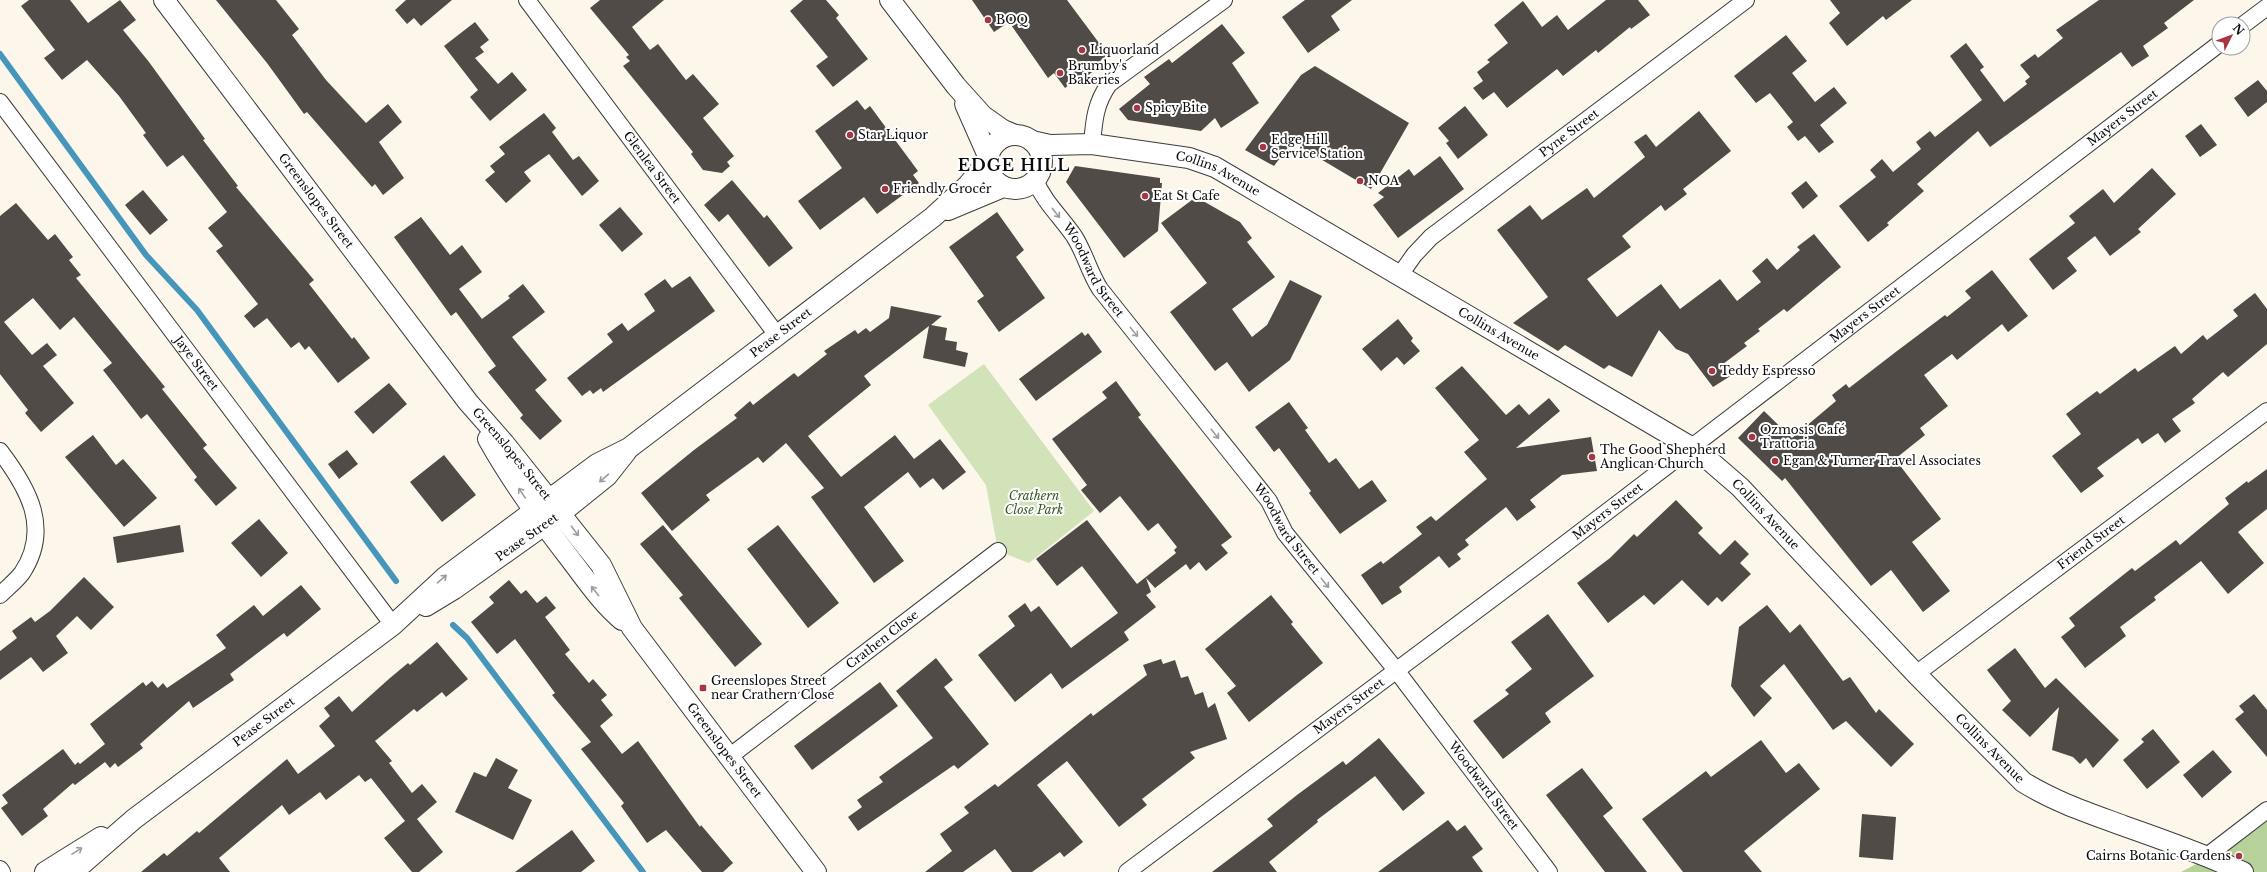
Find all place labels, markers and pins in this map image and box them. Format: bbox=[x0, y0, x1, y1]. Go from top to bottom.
place label: BOQ bbox=[996, 12, 1029, 27]
marker: BOQ bbox=[983, 15, 993, 25]
place label: Liquorland bbox=[1090, 42, 1159, 57]
marker: Liquorland bbox=[1077, 45, 1087, 55]
place label: Brumby's Bakeries bbox=[1068, 58, 1127, 87]
marker: Brumby's Bakeries bbox=[1055, 68, 1065, 78]
place label: Spicy Bite bbox=[1145, 100, 1207, 115]
marker: Spicy Bite bbox=[1132, 103, 1142, 113]
place label: Star Liquor bbox=[858, 127, 928, 142]
marker: Star Liquor bbox=[845, 130, 855, 140]
place label: Edge Hill Service Station bbox=[1271, 132, 1363, 161]
marker: Edge Hill Service Station bbox=[1258, 142, 1268, 152]
place label: NOA bbox=[1368, 173, 1400, 188]
marker: NOA bbox=[1355, 176, 1365, 186]
place label: Friendly Grocer bbox=[893, 181, 992, 196]
marker: Friendly Grocer bbox=[880, 184, 890, 194]
place label: Eat St Cafe bbox=[1153, 188, 1220, 203]
marker: Eat St Cafe bbox=[1140, 191, 1150, 201]
place label: Teddy Espresso bbox=[1720, 363, 1816, 378]
marker: Teddy Espresso bbox=[1707, 366, 1717, 376]
place label: Ozmosis Café Trattoria bbox=[1760, 422, 1845, 451]
marker: Ozmosis Café Trattoria bbox=[1747, 432, 1757, 442]
place label: The Good Shepherd Anglican Church bbox=[1599, 442, 1726, 471]
marker: The Good Shepherd Anglican Church bbox=[1587, 452, 1597, 462]
place label: Egan & Turner Travel Associates bbox=[1783, 453, 1981, 468]
marker: Egan & Turner Travel Associates bbox=[1770, 456, 1780, 466]
place label: Greenslopes Street near Crathern Close bbox=[711, 673, 835, 702]
marker: Greenslopes Street near Crathern Close bbox=[698, 683, 708, 693]
place label: Cairns Botanic Gardens bbox=[2086, 848, 2231, 863]
marker: Cairns Botanic Gardens bbox=[2234, 851, 2244, 861]

